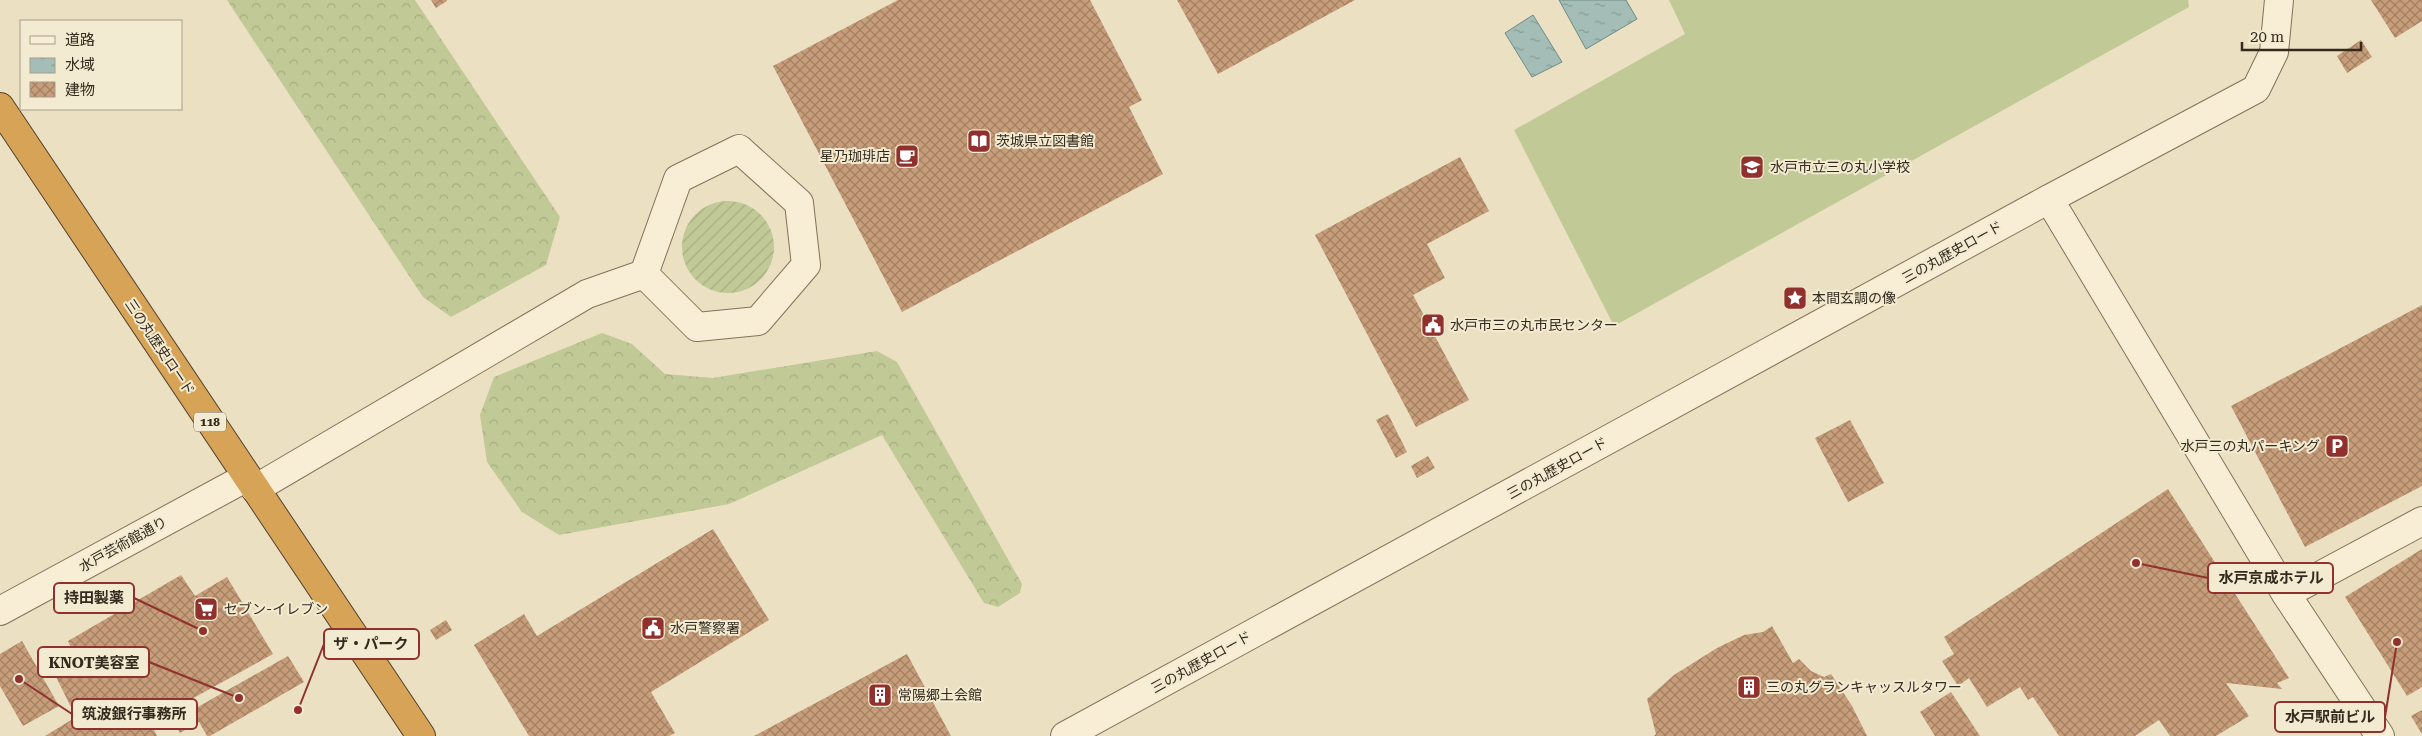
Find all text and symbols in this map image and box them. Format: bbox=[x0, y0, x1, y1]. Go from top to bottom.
legend bbox=[20, 20, 182, 110]
scale bar bbox=[2242, 20, 2361, 52]
text: 20 m bbox=[2250, 28, 2285, 46]
text: 道路 bbox=[65, 31, 95, 49]
text: 水域 bbox=[65, 56, 95, 74]
text: 建物 bbox=[65, 81, 95, 99]
library icon: 茨城県立図書館 bbox=[966, 128, 992, 154]
place label: 茨城県立図書館 bbox=[996, 133, 1094, 149]
cafe icon: 星乃珈琲店 bbox=[894, 143, 920, 169]
place label: 星乃珈琲店 bbox=[820, 148, 890, 164]
school or university icon: 水戸市立三の丸小学校 bbox=[1739, 154, 1765, 180]
place label: 水戸市立三の丸小学校 bbox=[1770, 159, 1910, 175]
street label: 三の丸歴史ロード bbox=[1899, 218, 2005, 286]
place icon: 本間玄調の像 bbox=[1782, 285, 1808, 311]
place label: 本間玄調の像 bbox=[1812, 290, 1896, 306]
street label: 三の丸歴史ロード bbox=[122, 296, 198, 398]
public building icon: 水戸市三の丸市民センター bbox=[1420, 312, 1446, 338]
place label: 水戸市三の丸市民センター bbox=[1450, 317, 1618, 333]
road number: 118 bbox=[194, 412, 226, 432]
parking icon: 水戸三の丸パーキング bbox=[2324, 433, 2350, 459]
street label: 三の丸歴史ロード bbox=[1504, 434, 1610, 502]
place label: 水戸三の丸パーキング bbox=[2180, 438, 2320, 454]
street label: 水戸芸術館通り bbox=[76, 513, 170, 575]
callout: 水戸京成ホテル bbox=[2208, 563, 2333, 593]
text: 水戸京成ホテル bbox=[2218, 569, 2324, 587]
callout: 持田製薬 bbox=[54, 583, 134, 613]
text: 持田製薬 bbox=[64, 589, 124, 607]
supermarket icon: セブン-イレブン bbox=[193, 596, 219, 622]
place label: セブン-イレブン bbox=[224, 601, 328, 617]
public building icon: 水戸警察署 bbox=[640, 615, 666, 641]
place label: 水戸警察署 bbox=[670, 620, 740, 636]
street label: 三の丸歴史ロード bbox=[1148, 628, 1254, 696]
callout: ザ・パーク bbox=[324, 629, 419, 659]
text: ザ・パーク bbox=[333, 635, 409, 653]
callout: KNOT美容室 bbox=[38, 647, 149, 677]
text: KNOT美容室 bbox=[48, 654, 140, 672]
building icon: 三の丸グランキャッスルタワー bbox=[1736, 674, 1762, 700]
place label: 三の丸グランキャッスルタワー bbox=[1766, 679, 1962, 695]
building icon: 常陽郷土会館 bbox=[867, 682, 893, 708]
place label: 常陽郷土会館 bbox=[898, 687, 982, 703]
callout: 筑波銀行事務所 bbox=[72, 699, 197, 729]
callout: 水戸駅前ビル bbox=[2275, 702, 2385, 732]
text: 筑波銀行事務所 bbox=[81, 705, 187, 723]
text: 水戸駅前ビル bbox=[2285, 708, 2375, 726]

